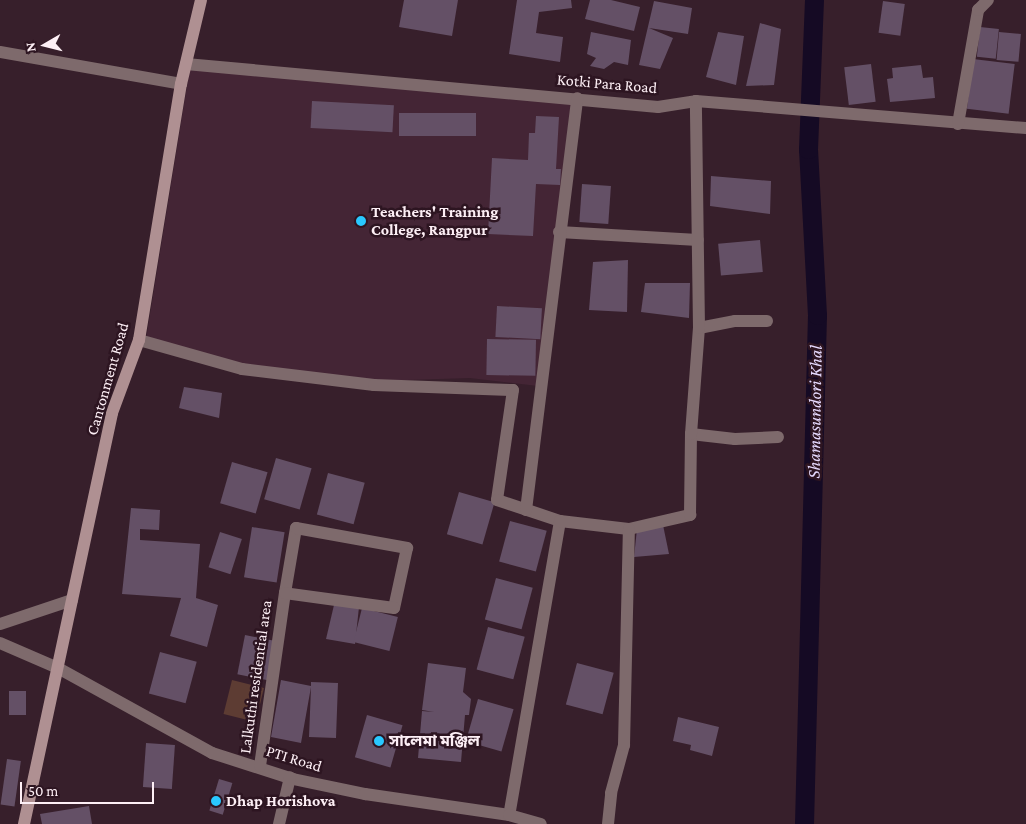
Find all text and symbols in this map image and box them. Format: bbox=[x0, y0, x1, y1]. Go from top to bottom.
north arrow bbox=[20, 20, 70, 70]
text: N bbox=[22, 41, 39, 53]
street label: Kotki Para Road bbox=[556, 70, 658, 98]
place label: Teachers' Training College, Rangpur bbox=[371, 202, 498, 240]
marker: Teachers' Training College, Rangpur bbox=[355, 215, 367, 227]
street label: Cantonment Road bbox=[83, 320, 133, 438]
water label: Shamasundori Khal bbox=[803, 345, 827, 479]
street label: Lalkuthi residential area bbox=[236, 599, 276, 755]
place label: সালেমা মঞ্জিল bbox=[389, 731, 480, 751]
marker: সালেমা মঞ্জিল bbox=[373, 735, 385, 747]
street label: PTI Road bbox=[264, 741, 324, 777]
scale bar bbox=[22, 772, 156, 804]
text: 50 m bbox=[28, 783, 58, 799]
place label: Dhap Horishova bbox=[226, 791, 336, 811]
marker: Dhap Horishova bbox=[210, 795, 222, 807]

